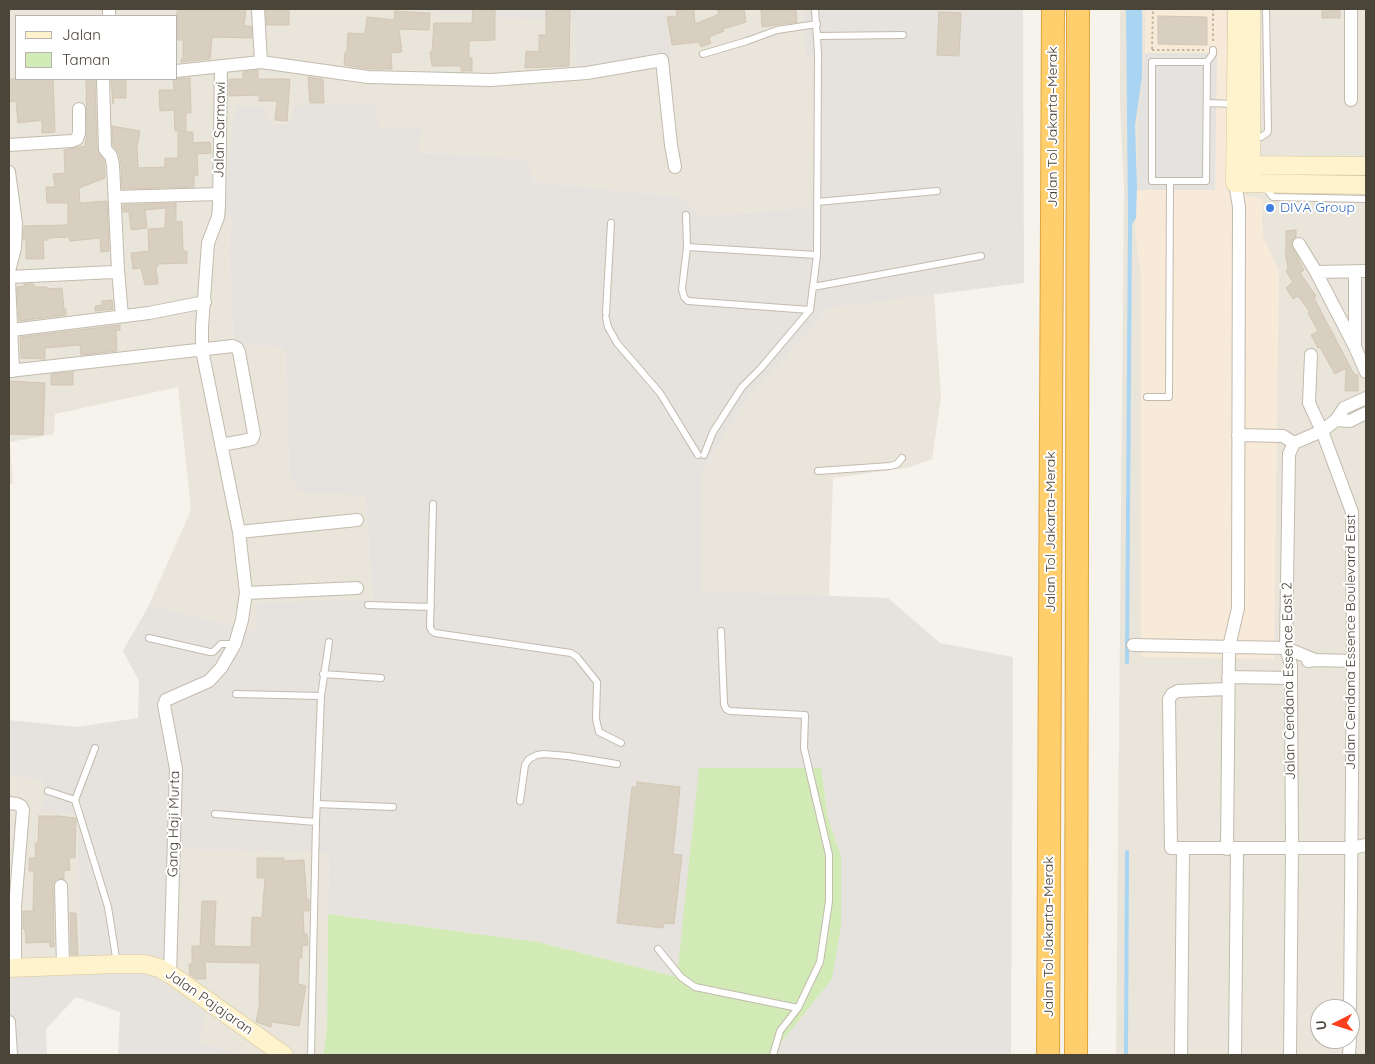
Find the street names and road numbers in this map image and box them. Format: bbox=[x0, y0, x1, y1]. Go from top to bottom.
street label: Jalan Tol Jakarta–Merak bbox=[1045, 46, 1061, 208]
street label: Jalan Sarmawi bbox=[211, 82, 229, 178]
street label: Jalan Tol Jakarta–Merak bbox=[1043, 451, 1059, 613]
street label: Jalan Cendana Essence Boulevard East bbox=[1343, 514, 1359, 770]
street label: Jalan Cendana Essence East 2 bbox=[1279, 582, 1299, 780]
street label: Gang Haji Murta bbox=[165, 771, 183, 877]
street label: Jalan Tol Jakarta–Merak bbox=[1041, 856, 1057, 1018]
street label: Jalan Pajajaran bbox=[162, 966, 256, 1038]

